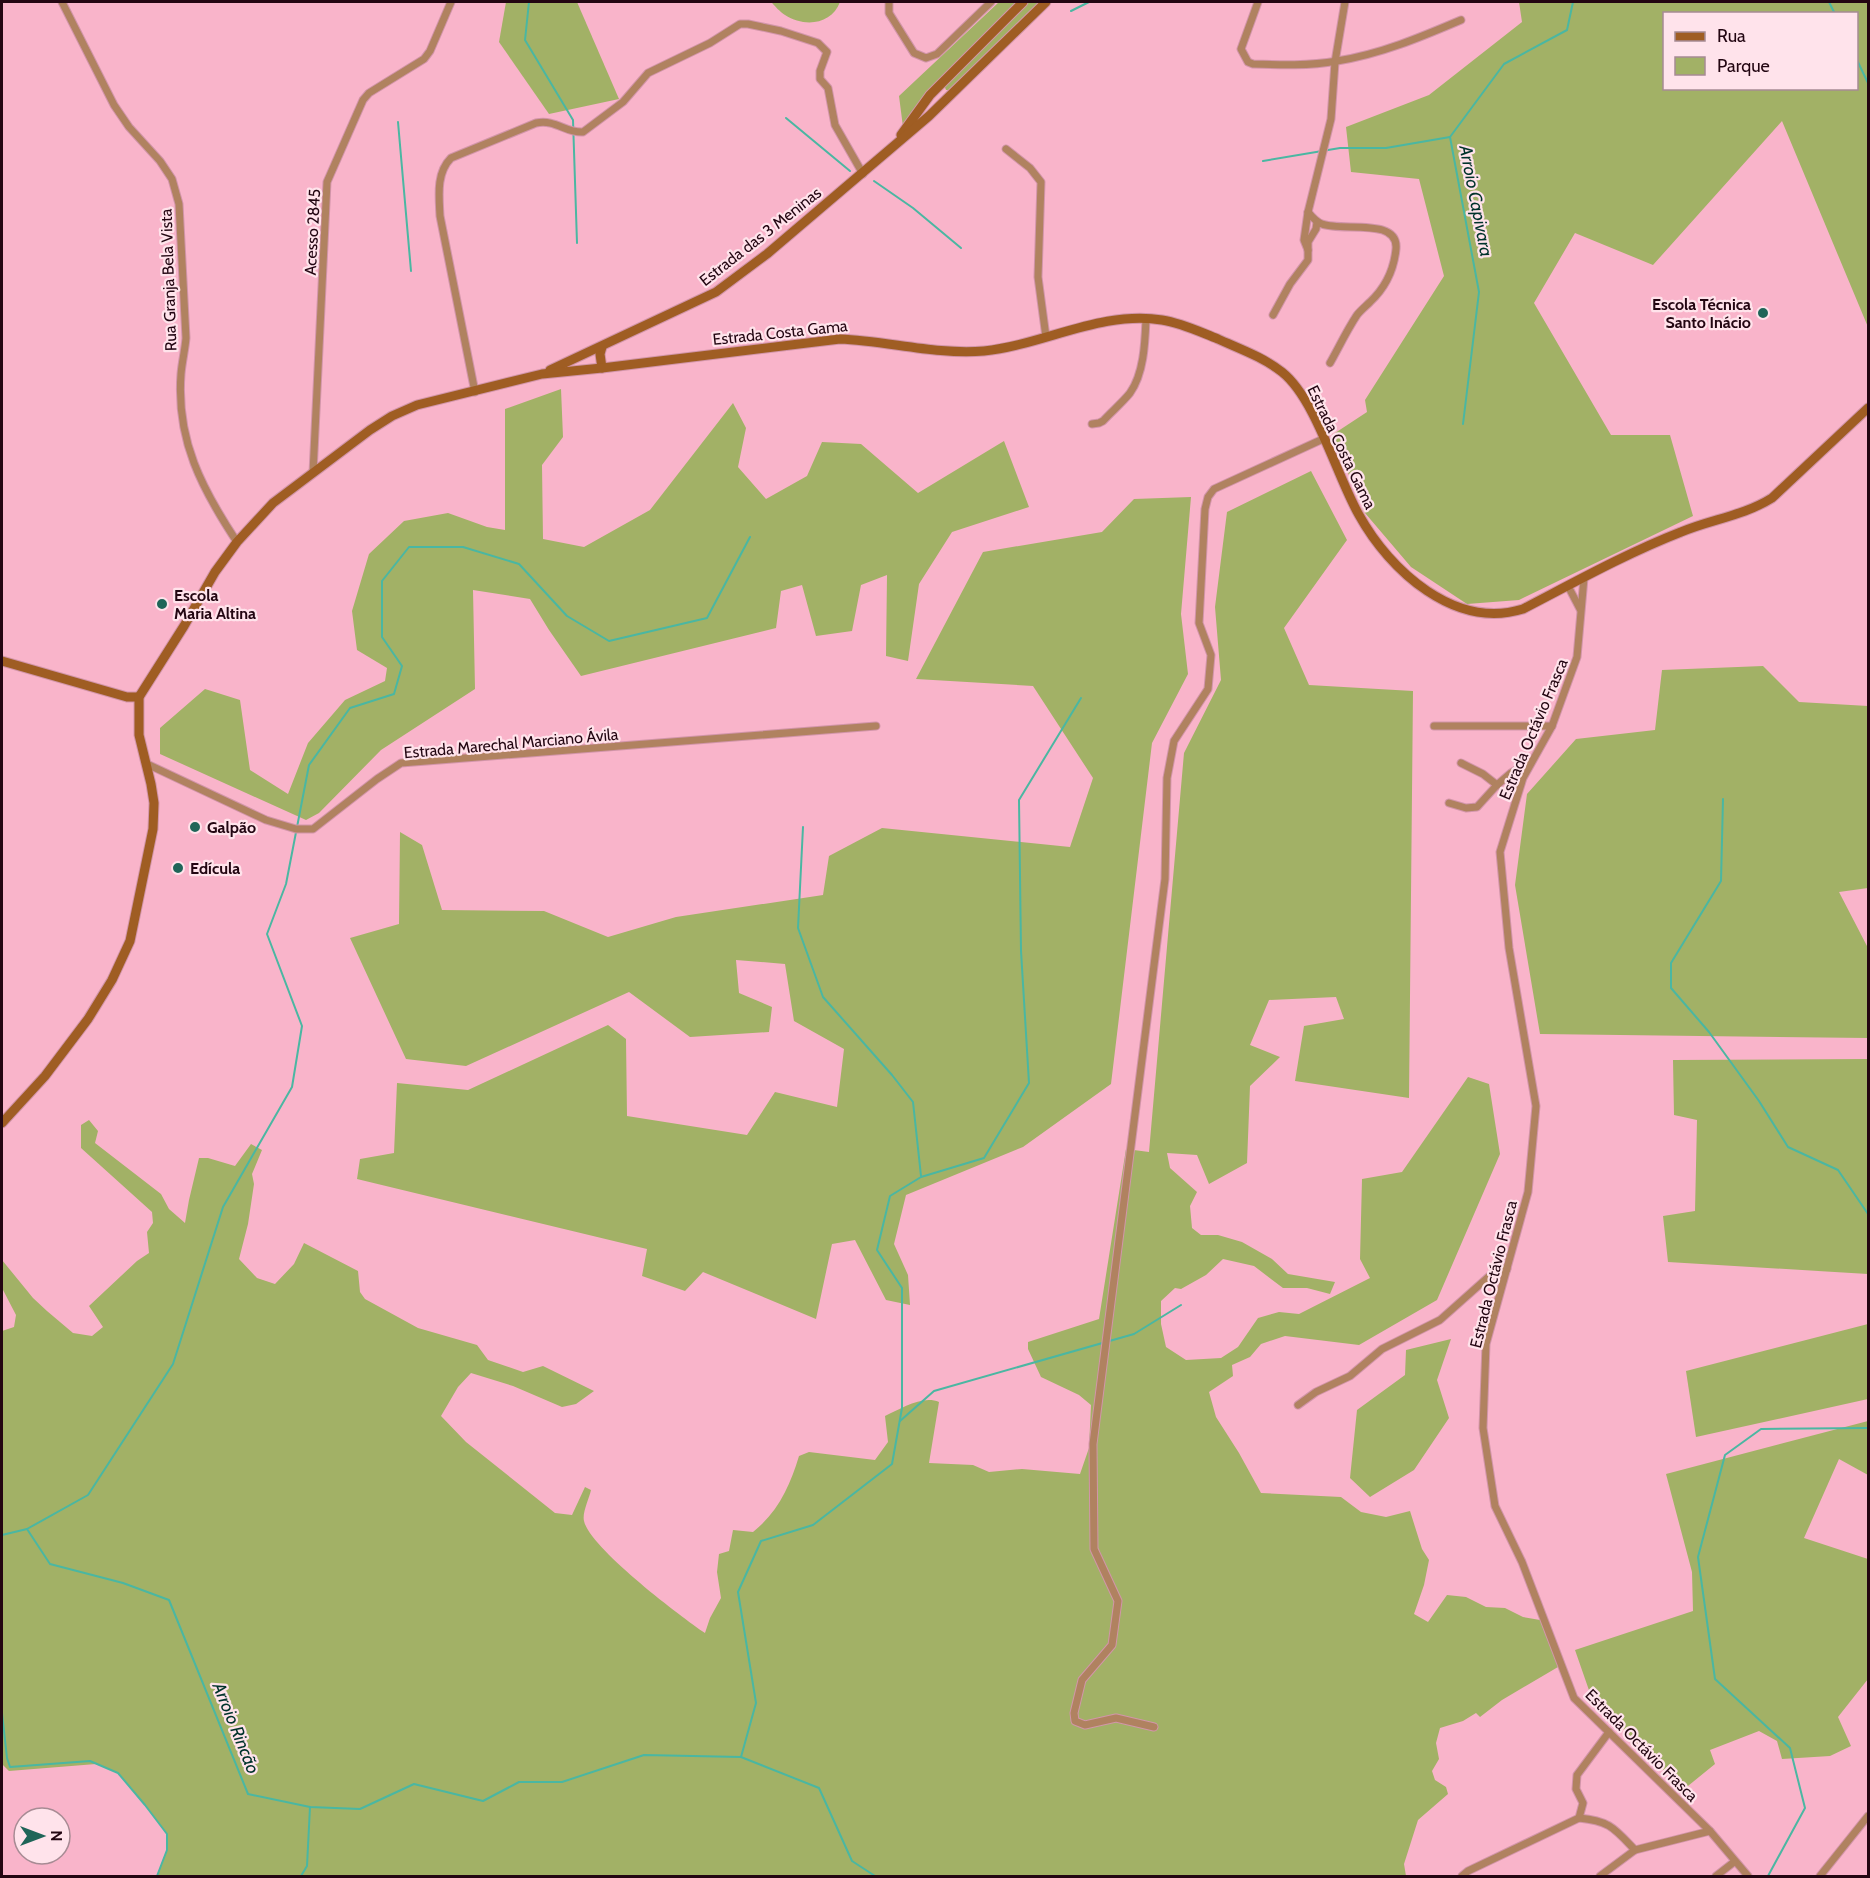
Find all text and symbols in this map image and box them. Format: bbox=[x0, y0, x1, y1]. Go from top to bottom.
legend bbox=[1663, 12, 1858, 90]
text: Rua bbox=[1717, 25, 1746, 47]
text: Parque bbox=[1717, 55, 1770, 77]
water label: Arroio Capivara bbox=[1454, 142, 1498, 259]
street label: Estrada das 3 Meninas bbox=[696, 183, 825, 290]
street label: Acesso 2845 bbox=[301, 188, 324, 276]
street label: Rua Granja Bela Vista bbox=[157, 208, 180, 351]
place label: Escola Técnica Santo Inácio bbox=[1652, 295, 1751, 332]
marker: Escola Técnica Santo Inácio bbox=[1756, 306, 1770, 320]
street label: Estrada Costa Gama bbox=[712, 316, 849, 349]
street label: Estrada Costa Gama bbox=[1303, 382, 1380, 513]
place label: Escola Maria Altina bbox=[174, 586, 256, 623]
marker: Escola Maria Altina bbox=[155, 597, 169, 611]
street label: Estrada Octávio Frasca bbox=[1495, 656, 1572, 803]
street label: Estrada Marechal Marciano Ávila bbox=[403, 725, 619, 762]
place label: Galpão bbox=[207, 818, 256, 837]
marker: Galpão bbox=[188, 820, 202, 834]
place label: Edícula bbox=[190, 859, 240, 878]
marker: Edícula bbox=[171, 861, 185, 875]
street label: Estrada Octávio Frasca bbox=[1466, 1198, 1521, 1350]
water label: Arroio Rincão bbox=[207, 1678, 264, 1777]
street label: Estrada Octávio Frasca bbox=[1581, 1685, 1702, 1806]
north arrow bbox=[12, 1806, 72, 1866]
text: N bbox=[47, 1830, 66, 1842]

